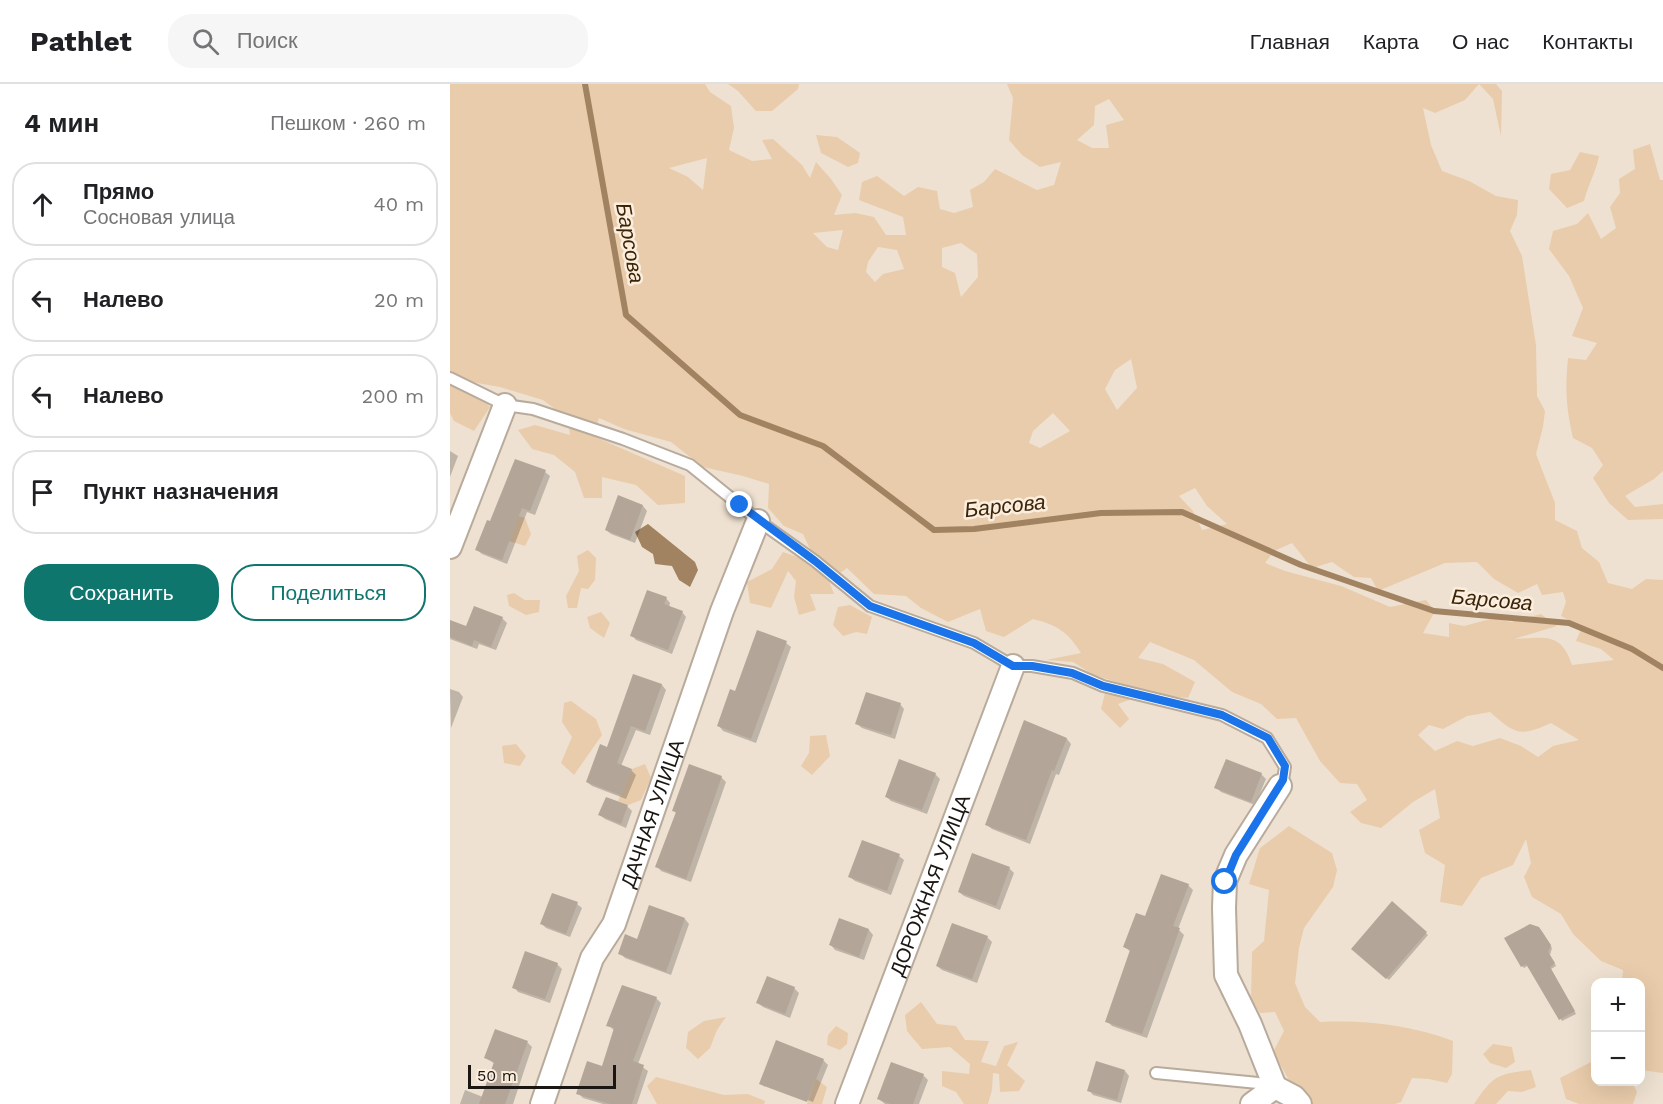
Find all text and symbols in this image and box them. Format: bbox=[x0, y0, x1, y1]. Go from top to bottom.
search box bbox=[168, 14, 588, 68]
text: Pathlet bbox=[30, 25, 132, 58]
icon: search bbox=[189, 25, 222, 58]
text: Поиск bbox=[237, 28, 298, 53]
text: Главная bbox=[1250, 29, 1330, 54]
text: Карта bbox=[1363, 29, 1419, 54]
text: О нас bbox=[1452, 29, 1509, 54]
text: Контакты bbox=[1542, 29, 1633, 54]
text: 4 мин bbox=[24, 108, 99, 138]
text: Пешком · 260 m bbox=[270, 111, 426, 135]
text: Прямо bbox=[83, 179, 154, 204]
icon: ahead bbox=[26, 188, 59, 221]
text: 40 m bbox=[373, 192, 424, 216]
water label: Барсова bbox=[611, 201, 650, 285]
text: Сосновая улица bbox=[83, 205, 235, 229]
icon: left bbox=[26, 284, 59, 317]
text: Налево bbox=[83, 287, 164, 312]
text: 20 m bbox=[374, 288, 424, 312]
icon: left bbox=[26, 380, 59, 413]
text: Налево bbox=[83, 383, 164, 408]
text: 200 m bbox=[362, 384, 424, 408]
icon: arrive bbox=[26, 476, 59, 509]
text: Пункт назначения bbox=[83, 479, 279, 504]
water label: Барсова bbox=[963, 489, 1047, 522]
route end bbox=[726, 491, 752, 517]
button: Сохранить bbox=[24, 564, 219, 621]
button: Поделиться bbox=[231, 564, 426, 621]
water label: Барсова bbox=[1450, 584, 1534, 616]
street label: ДАЧНАЯ УЛИЦА bbox=[616, 735, 689, 891]
street label: ДОРОЖНАЯ УЛИЦА bbox=[885, 790, 975, 979]
route start bbox=[1211, 868, 1237, 894]
map controls bbox=[1591, 978, 1645, 1086]
button: + bbox=[1591, 978, 1645, 1032]
button: − bbox=[1591, 1032, 1645, 1086]
scale bar bbox=[468, 1062, 616, 1090]
text: 50 m bbox=[477, 1066, 517, 1085]

